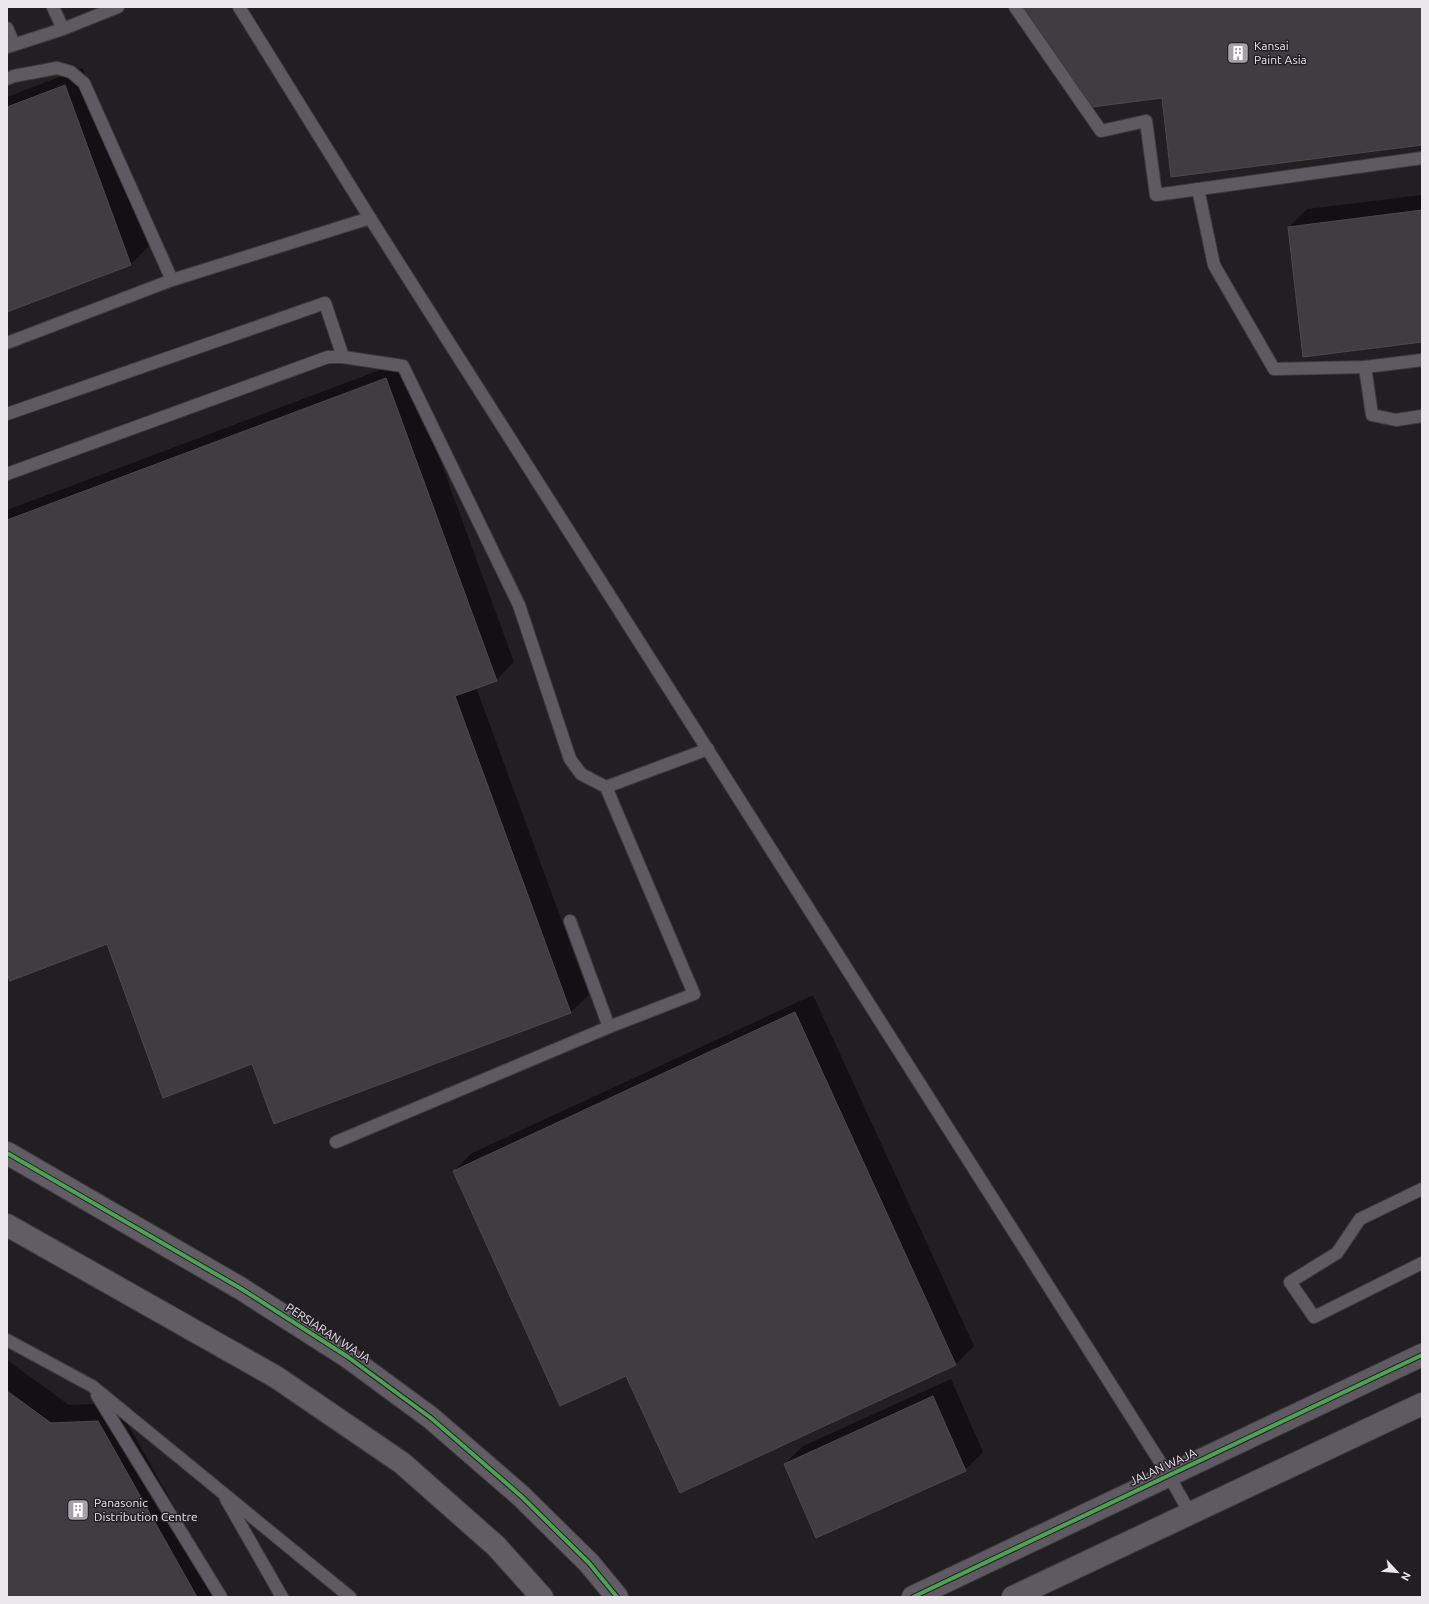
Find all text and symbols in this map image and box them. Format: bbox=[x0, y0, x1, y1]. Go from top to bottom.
place label: Kansai Paint Asia bbox=[1254, 39, 1307, 66]
building icon: Kansai Paint Asia bbox=[1225, 40, 1251, 66]
street label: PERSIARAN WAJA bbox=[284, 1300, 373, 1365]
street label: JALAN WAJA bbox=[1127, 1445, 1198, 1488]
place label: Panasonic Distribution Centre bbox=[94, 1496, 198, 1523]
building icon: Panasonic Distribution Centre bbox=[65, 1497, 91, 1523]
north arrow bbox=[1377, 1552, 1417, 1592]
text: N bbox=[1399, 1570, 1413, 1583]

